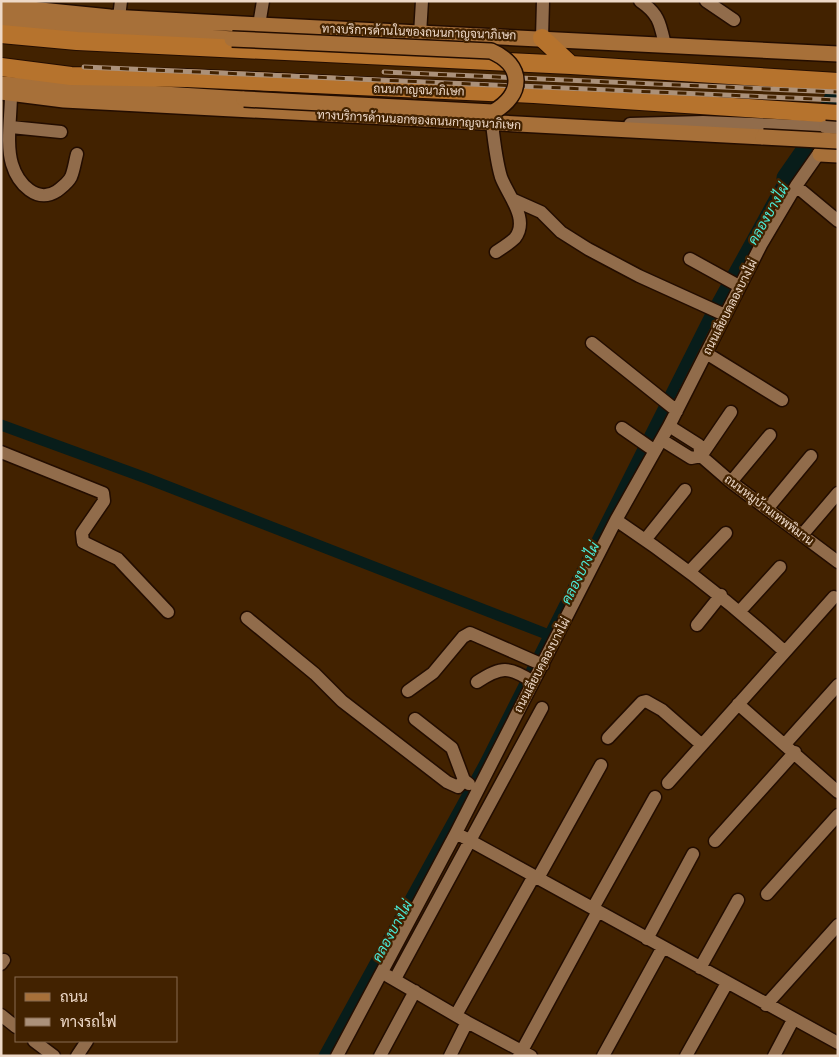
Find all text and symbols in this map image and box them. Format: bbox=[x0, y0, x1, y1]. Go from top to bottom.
street label: ทางบริการด้านในของถนนกาญจนาภิเษก bbox=[321, 21, 517, 42]
street label: ถนนกาญจนาภิเษก bbox=[373, 80, 465, 99]
street label: ทางบริการด้านนอกของถนนกาญจนาภิเษก bbox=[317, 107, 521, 132]
water label: คลองบางไผ่ bbox=[743, 179, 792, 247]
street label: ถนนเลียบคลองบางไผ่ bbox=[699, 256, 759, 357]
street label: ถนนหมู่บ้านเทพพิมาน bbox=[721, 471, 817, 549]
water label: คลองบางไผ่ bbox=[557, 538, 603, 607]
street label: ถนนเลียบคลองบางไผ่ bbox=[510, 615, 572, 714]
water label: คลองบางไผ่ bbox=[368, 896, 416, 964]
legend bbox=[15, 977, 178, 1042]
text: ถนน bbox=[60, 987, 88, 1005]
text: ทางรถไฟ bbox=[60, 1012, 117, 1030]

